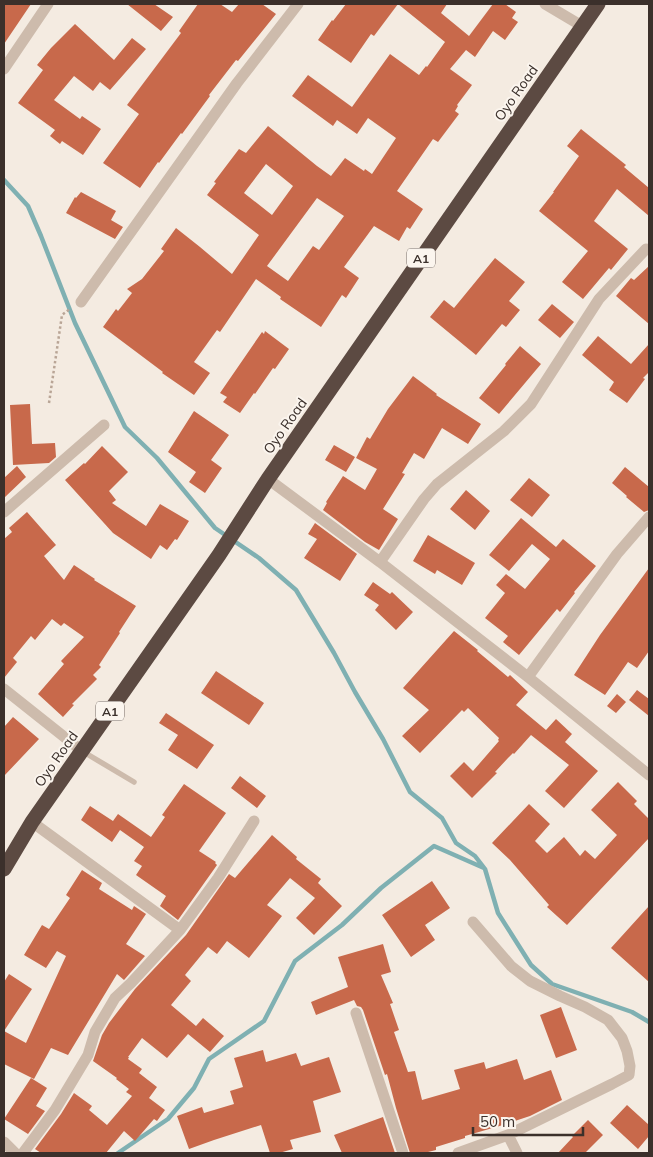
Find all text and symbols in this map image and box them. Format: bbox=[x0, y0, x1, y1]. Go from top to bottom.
street label: Oyo Road bbox=[490, 62, 542, 124]
road number: A1 bbox=[407, 248, 435, 268]
street label: Oyo Road bbox=[259, 395, 311, 457]
road number: A1 bbox=[96, 701, 124, 720]
street label: Oyo Road bbox=[30, 728, 82, 790]
scale bar bbox=[473, 1104, 583, 1136]
text: 50 m bbox=[480, 1112, 515, 1131]

